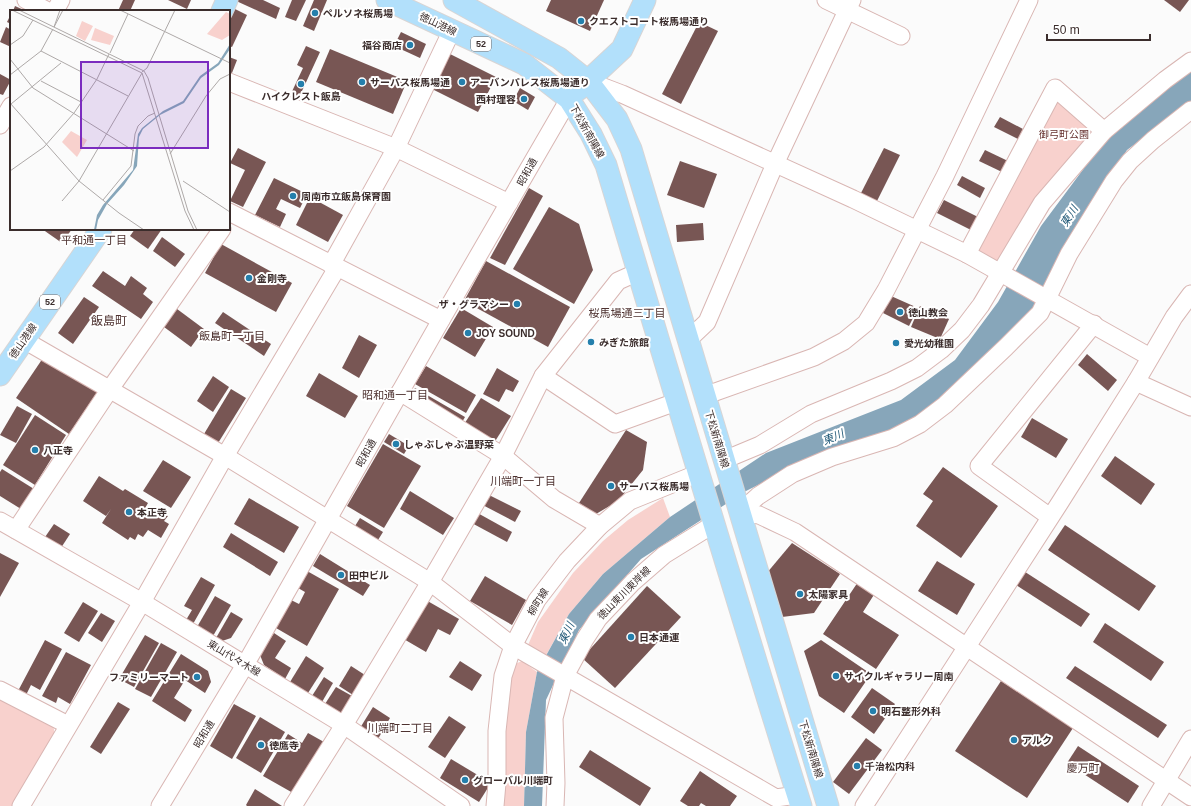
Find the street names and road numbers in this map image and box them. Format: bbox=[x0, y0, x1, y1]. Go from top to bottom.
street label: 徳山港線 bbox=[418, 11, 458, 37]
road number: 52 bbox=[471, 37, 491, 51]
street label: 下松新南陽線 bbox=[568, 102, 606, 160]
street label: 昭和通 bbox=[515, 156, 539, 188]
road number: 52 bbox=[40, 295, 60, 309]
street label: 徳山港線 bbox=[7, 321, 39, 361]
street label: 下松新南陽線 bbox=[703, 409, 731, 469]
street label: 昭和通 bbox=[354, 437, 378, 469]
street label: 徳山東川東岸線 bbox=[595, 564, 653, 622]
street label: 柳町線 bbox=[525, 586, 551, 618]
street label: 東山代々木線 bbox=[205, 638, 263, 678]
street label: 昭和通 bbox=[192, 718, 216, 750]
street label: 下松新南陽線 bbox=[797, 719, 825, 779]

